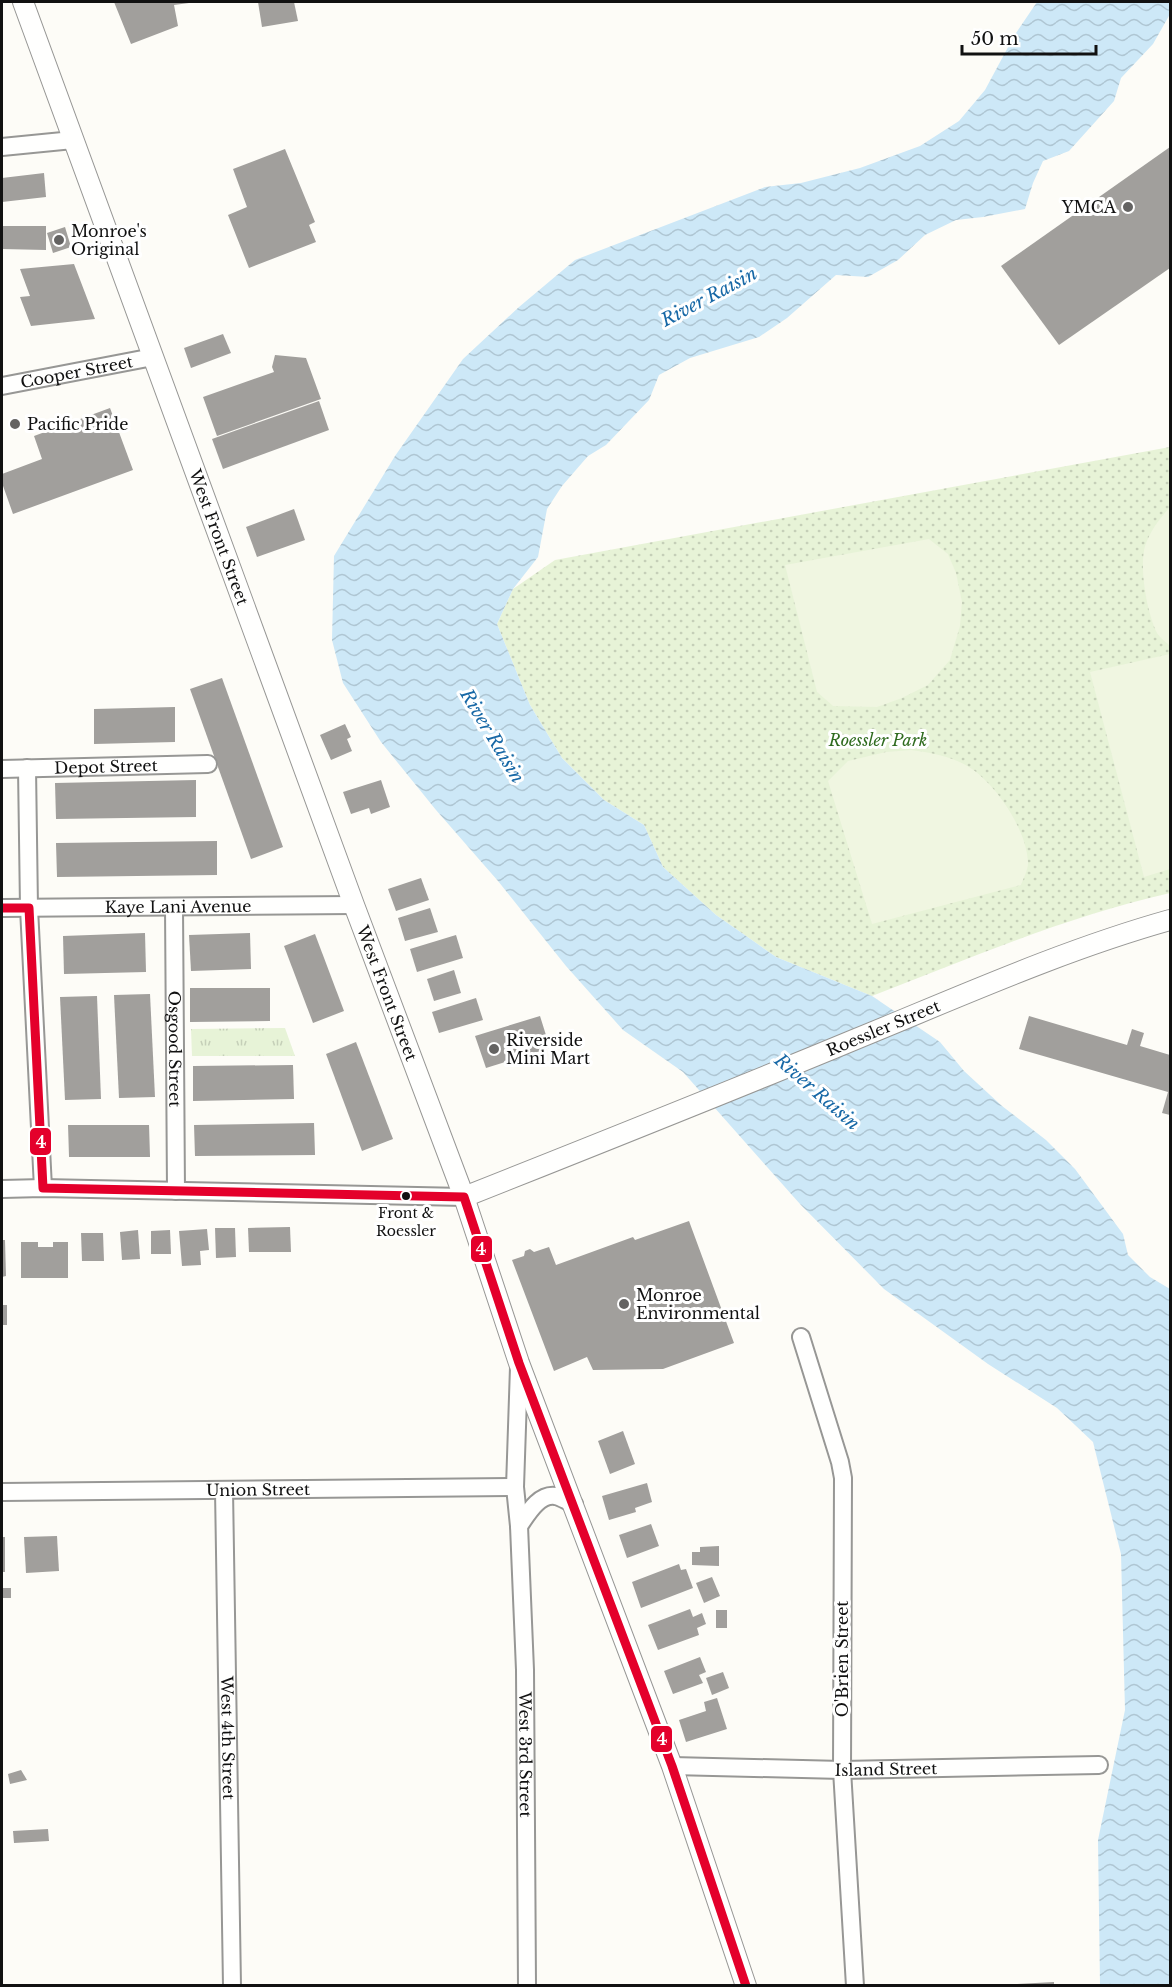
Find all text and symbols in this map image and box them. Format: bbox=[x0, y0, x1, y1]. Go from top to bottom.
scale bar bbox=[962, 18, 1096, 56]
text: 50 m bbox=[971, 28, 1019, 50]
place label: YMCA bbox=[1061, 197, 1117, 217]
marker: YMCA bbox=[1121, 200, 1135, 214]
place label: Monroe's Original bbox=[71, 221, 147, 259]
marker: Monroe's Original bbox=[52, 233, 66, 247]
water label: River Raisin bbox=[656, 263, 761, 332]
street label: Cooper Street bbox=[19, 351, 134, 392]
place label: Pacific Pride bbox=[27, 414, 128, 434]
marker: Pacific Pride bbox=[8, 417, 22, 431]
street label: West Front Street bbox=[185, 466, 253, 608]
water label: River Raisin bbox=[455, 684, 529, 787]
park label: Roessler Park bbox=[828, 730, 927, 750]
street label: Depot Street bbox=[54, 755, 158, 778]
street label: Kaye Lani Avenue bbox=[105, 896, 251, 917]
street label: West Front Street bbox=[352, 922, 422, 1064]
street label: Osgood Street bbox=[165, 991, 185, 1107]
street label: Roessler Street bbox=[823, 995, 943, 1060]
place label: Riverside Mini Mart bbox=[506, 1030, 590, 1068]
marker: Riverside Mini Mart bbox=[487, 1042, 501, 1056]
water label: River Raisin bbox=[769, 1048, 864, 1135]
line badge: 4 bbox=[29, 1127, 52, 1156]
text: 4 bbox=[36, 1132, 46, 1152]
marker: Front & Roessler bbox=[400, 1190, 412, 1202]
place label: Front & Roessler bbox=[376, 1204, 436, 1240]
line badge: 4 bbox=[470, 1235, 493, 1263]
text: 4 bbox=[476, 1239, 486, 1259]
place label: Monroe Environmental bbox=[636, 1285, 760, 1323]
marker: Monroe Environmental bbox=[617, 1297, 631, 1311]
street label: Union Street bbox=[206, 1479, 310, 1500]
street label: O'Brien Street bbox=[832, 1601, 852, 1717]
street label: West 4th Street bbox=[217, 1675, 239, 1800]
street label: West 3rd Street bbox=[515, 1691, 536, 1817]
line badge: 4 bbox=[650, 1725, 673, 1753]
text: 4 bbox=[657, 1729, 667, 1749]
street label: Island Street bbox=[834, 1758, 937, 1780]

